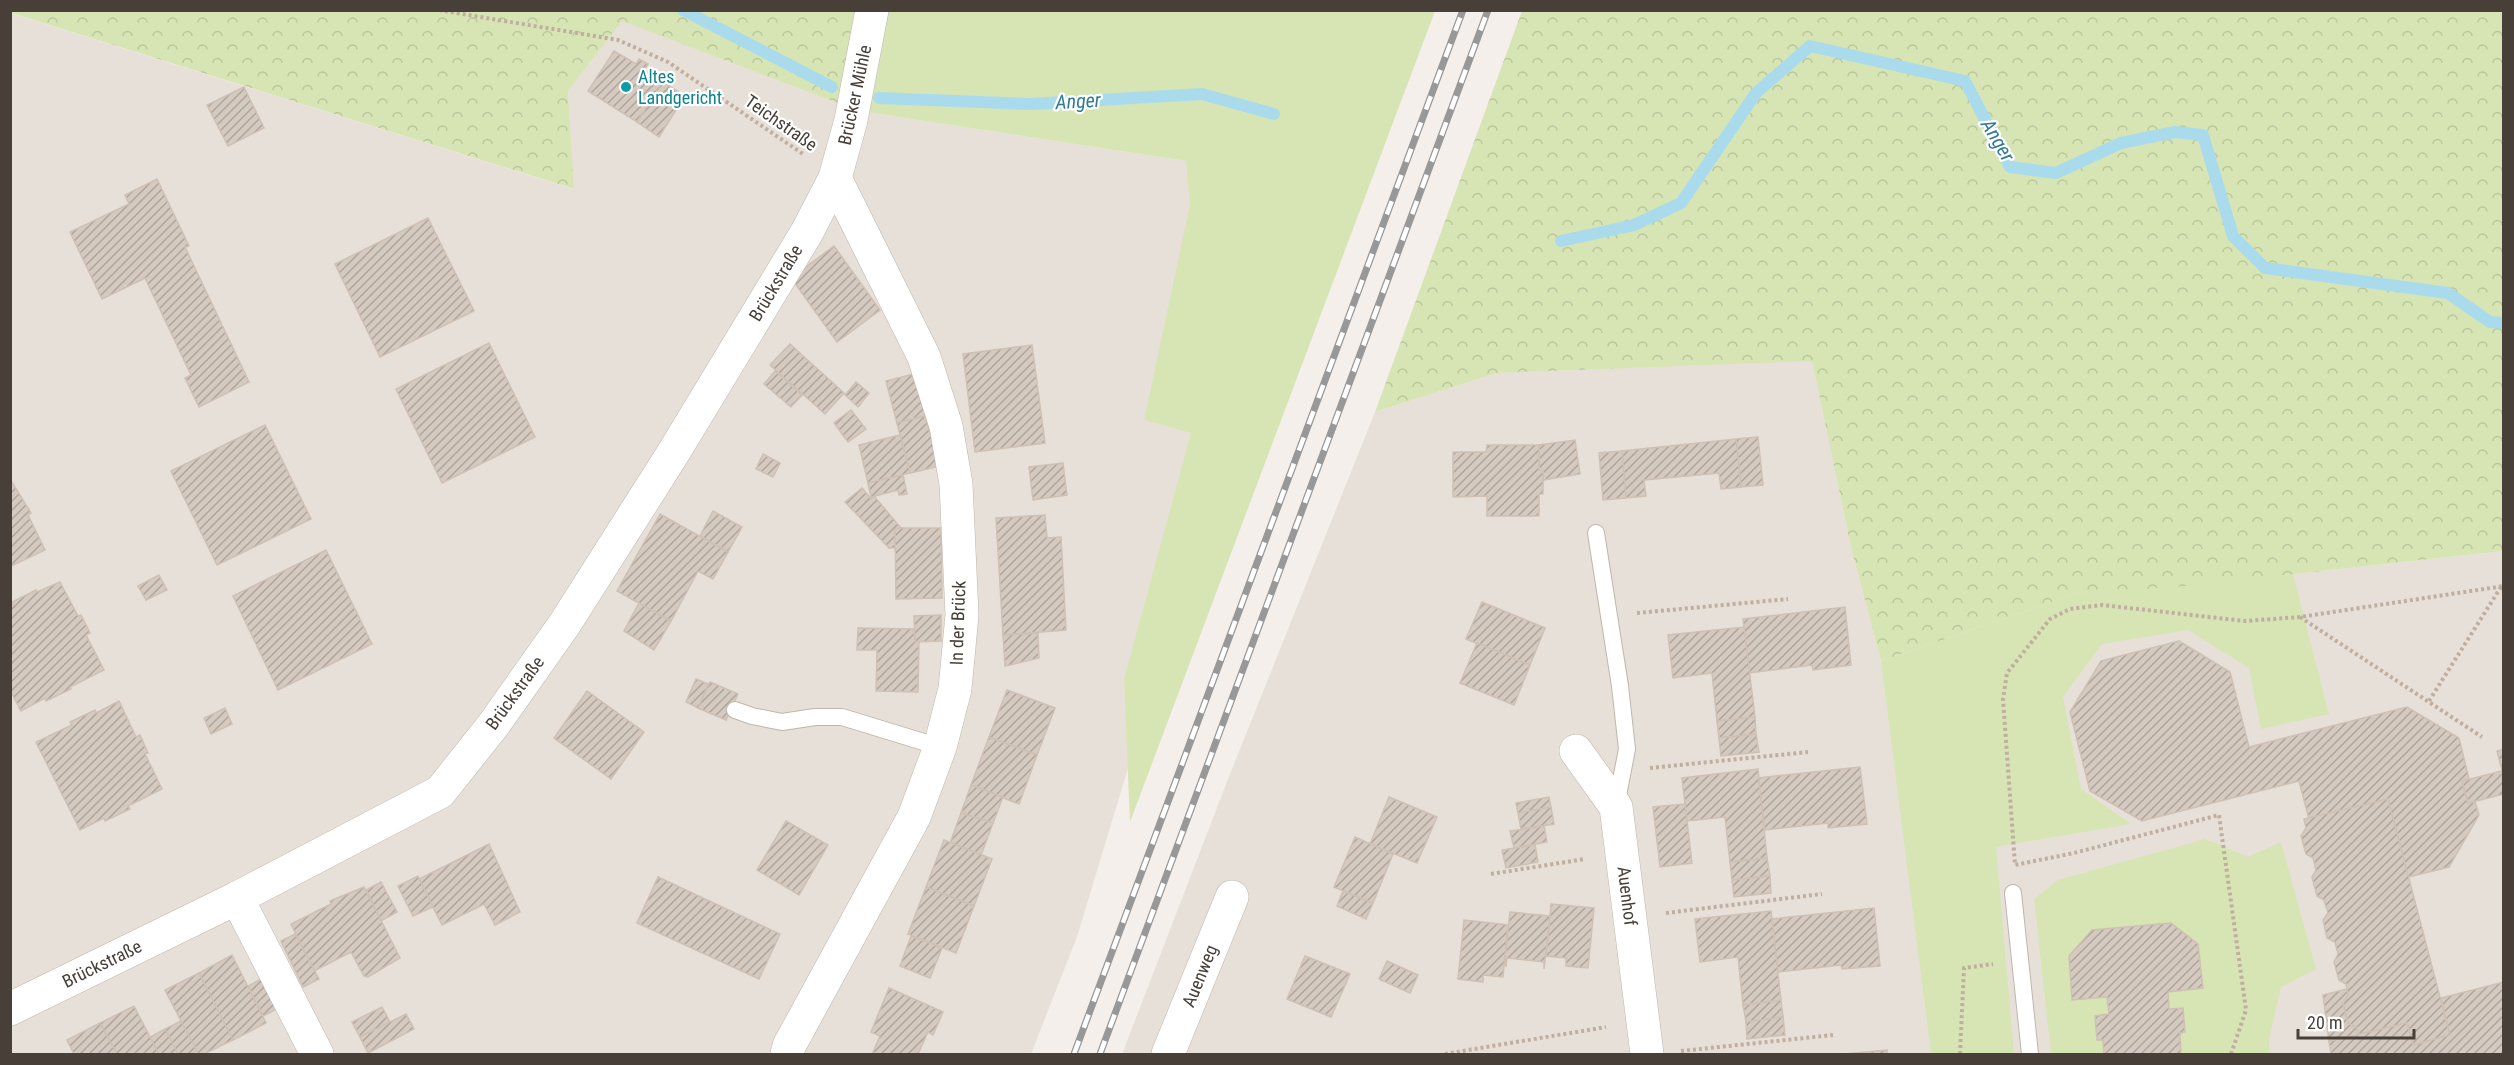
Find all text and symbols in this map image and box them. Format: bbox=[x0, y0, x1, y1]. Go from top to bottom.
street label: Brücker Mühle bbox=[834, 43, 875, 147]
place label: Altes Landgericht bbox=[638, 66, 722, 108]
marker: Altes Landgericht bbox=[619, 80, 633, 94]
water label: Anger bbox=[1054, 88, 1102, 114]
street label: Teichstraße bbox=[741, 90, 821, 155]
water label: Anger bbox=[1976, 114, 2020, 166]
street label: Brückstraße bbox=[745, 241, 807, 325]
street label: In der Brück bbox=[946, 580, 969, 666]
street label: Brückstraße bbox=[481, 652, 548, 733]
street label: Auenhof bbox=[1613, 865, 1642, 927]
street label: Brückstraße bbox=[59, 935, 145, 992]
street label: Auenweg bbox=[1178, 942, 1221, 1010]
scale bar bbox=[2298, 1002, 2414, 1040]
text: 20 m bbox=[2307, 1012, 2342, 1033]

